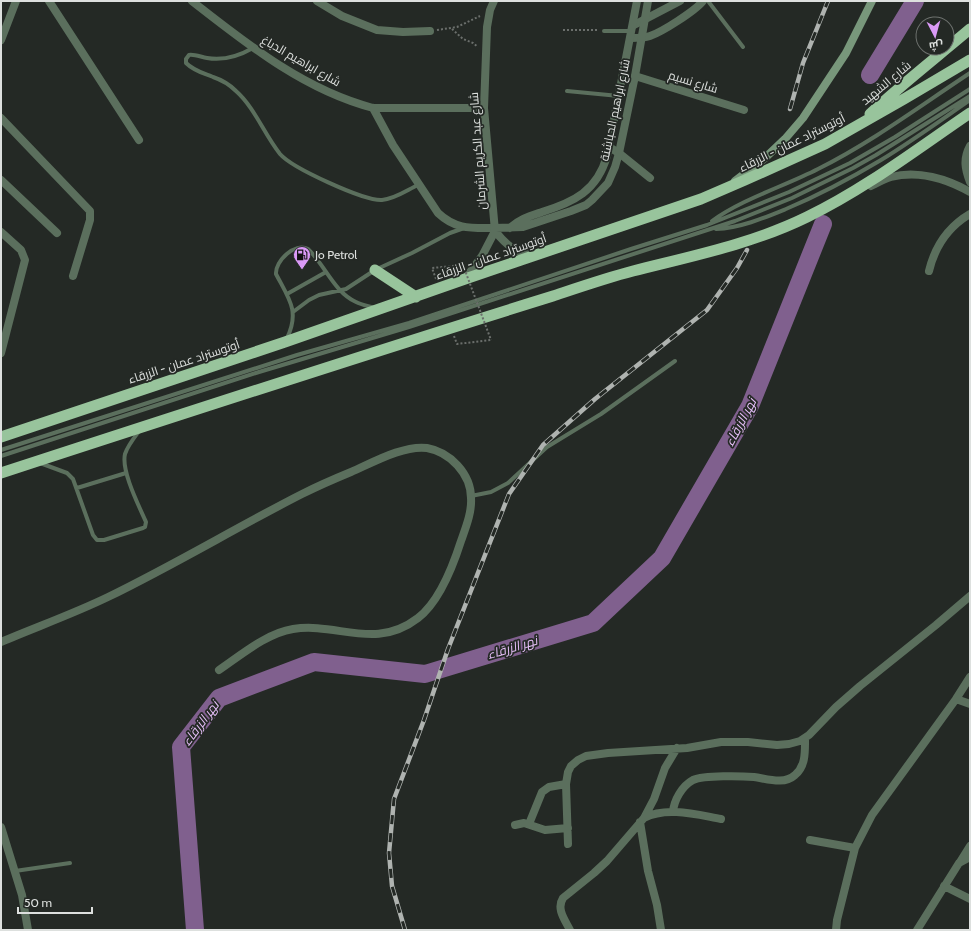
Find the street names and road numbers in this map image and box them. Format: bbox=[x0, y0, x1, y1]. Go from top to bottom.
street label: شارع ابراهيم الدباغ bbox=[258, 32, 344, 90]
street label: شارع ابراهيم الحباشنة bbox=[596, 57, 634, 163]
street label: شارع الشهيد bbox=[858, 57, 914, 109]
street label: شارع نسيم bbox=[666, 67, 720, 97]
street label: شارع عبد الكريم الشرمان bbox=[466, 92, 490, 210]
street label: أوتوستراد عمان - الزرقاء bbox=[736, 110, 847, 175]
street label: أوتوستراد عمان - الزرقاء bbox=[433, 230, 548, 283]
street label: أوتوستراد عمان - الزرقاء bbox=[126, 336, 242, 387]

